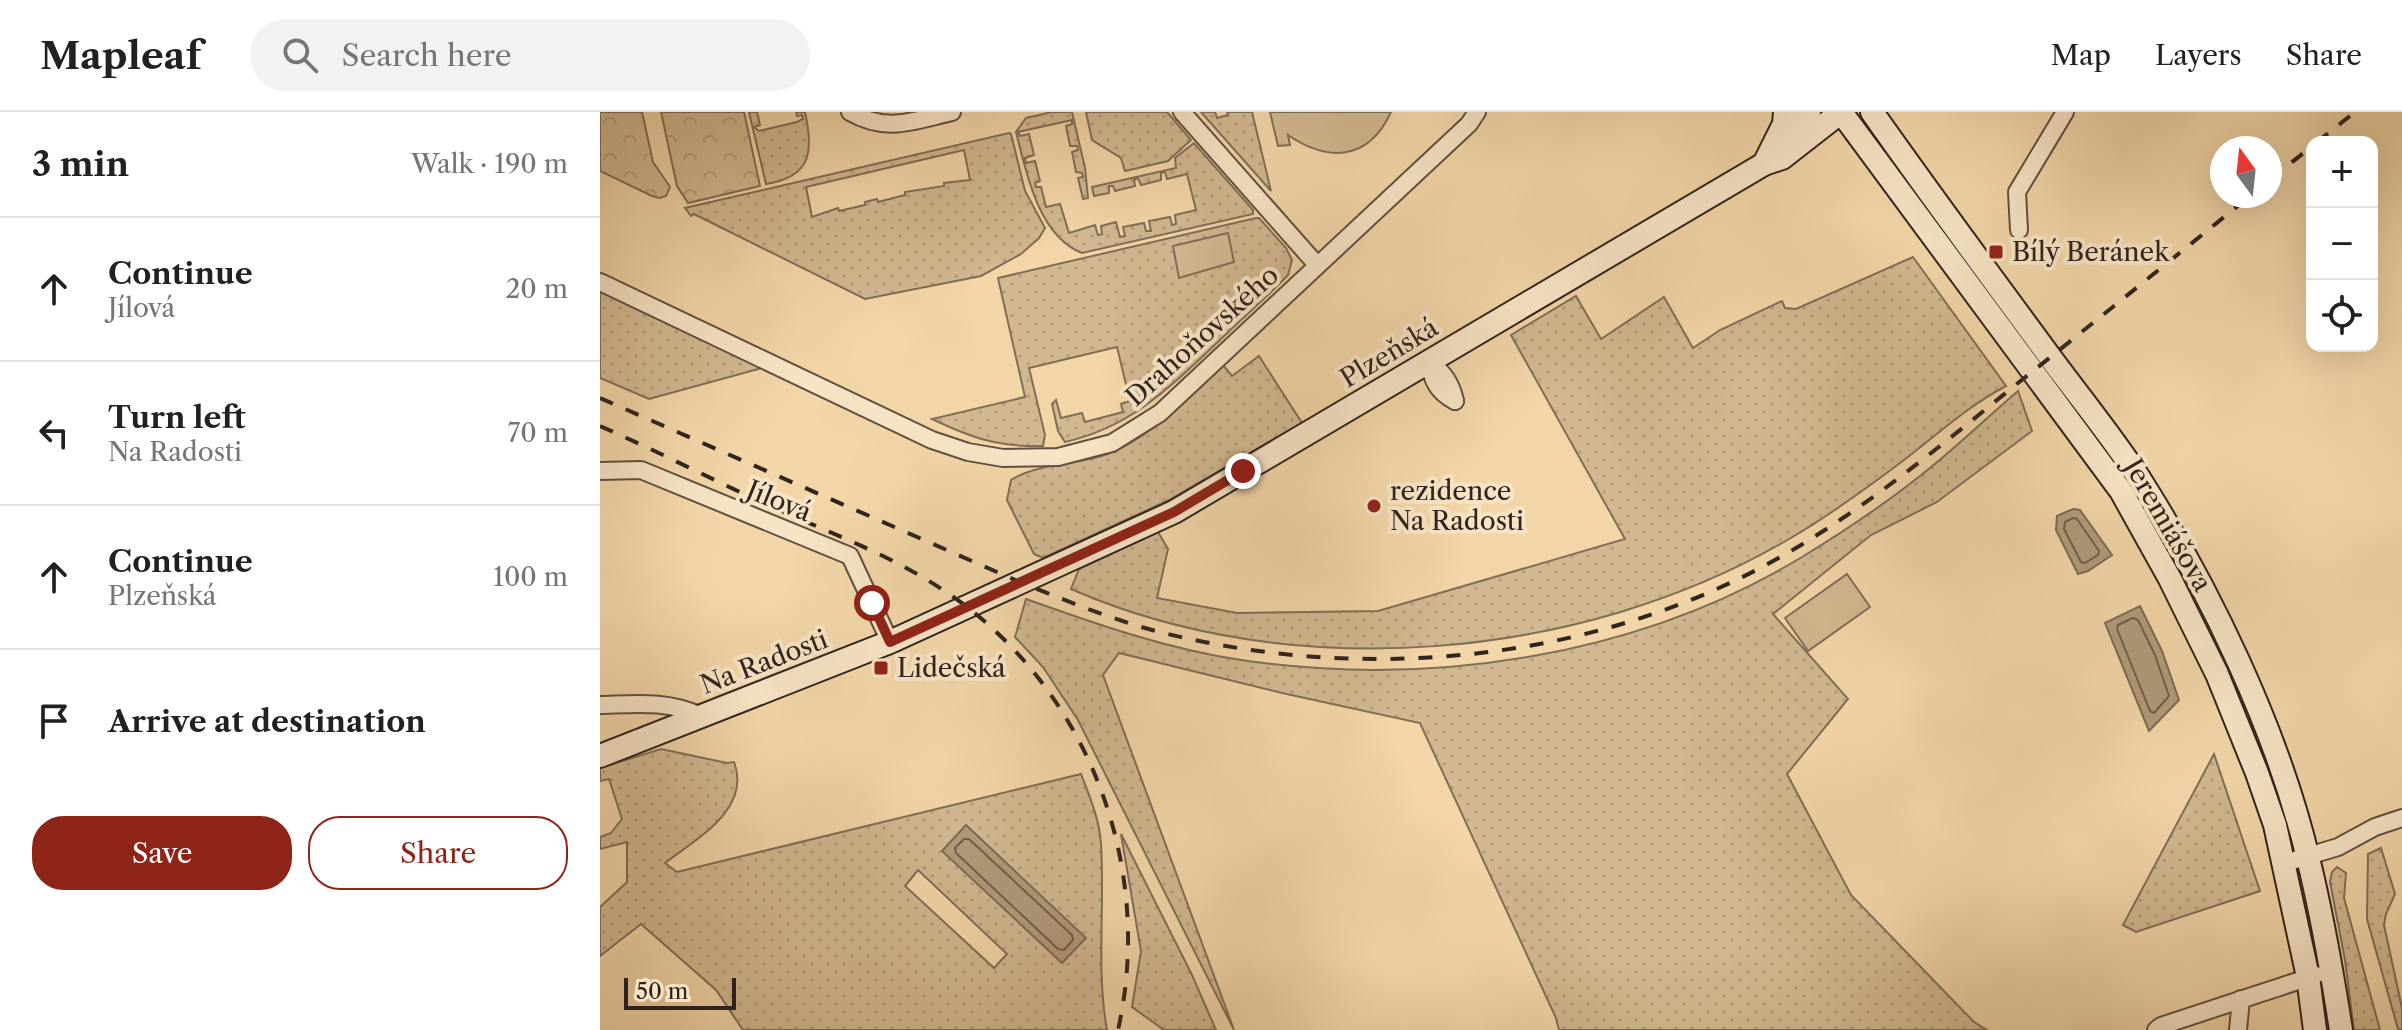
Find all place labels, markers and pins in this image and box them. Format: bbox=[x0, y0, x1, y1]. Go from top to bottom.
place label: Bílý Beránek bbox=[2012, 236, 2170, 268]
marker: Bílý Beránek bbox=[1987, 243, 2005, 261]
place label: rezidence Na Radosti bbox=[1390, 475, 1524, 537]
marker: rezidence Na Radosti bbox=[1365, 497, 1383, 515]
place label: Lidečská bbox=[897, 652, 1006, 684]
marker: Lidečská bbox=[872, 659, 890, 677]

